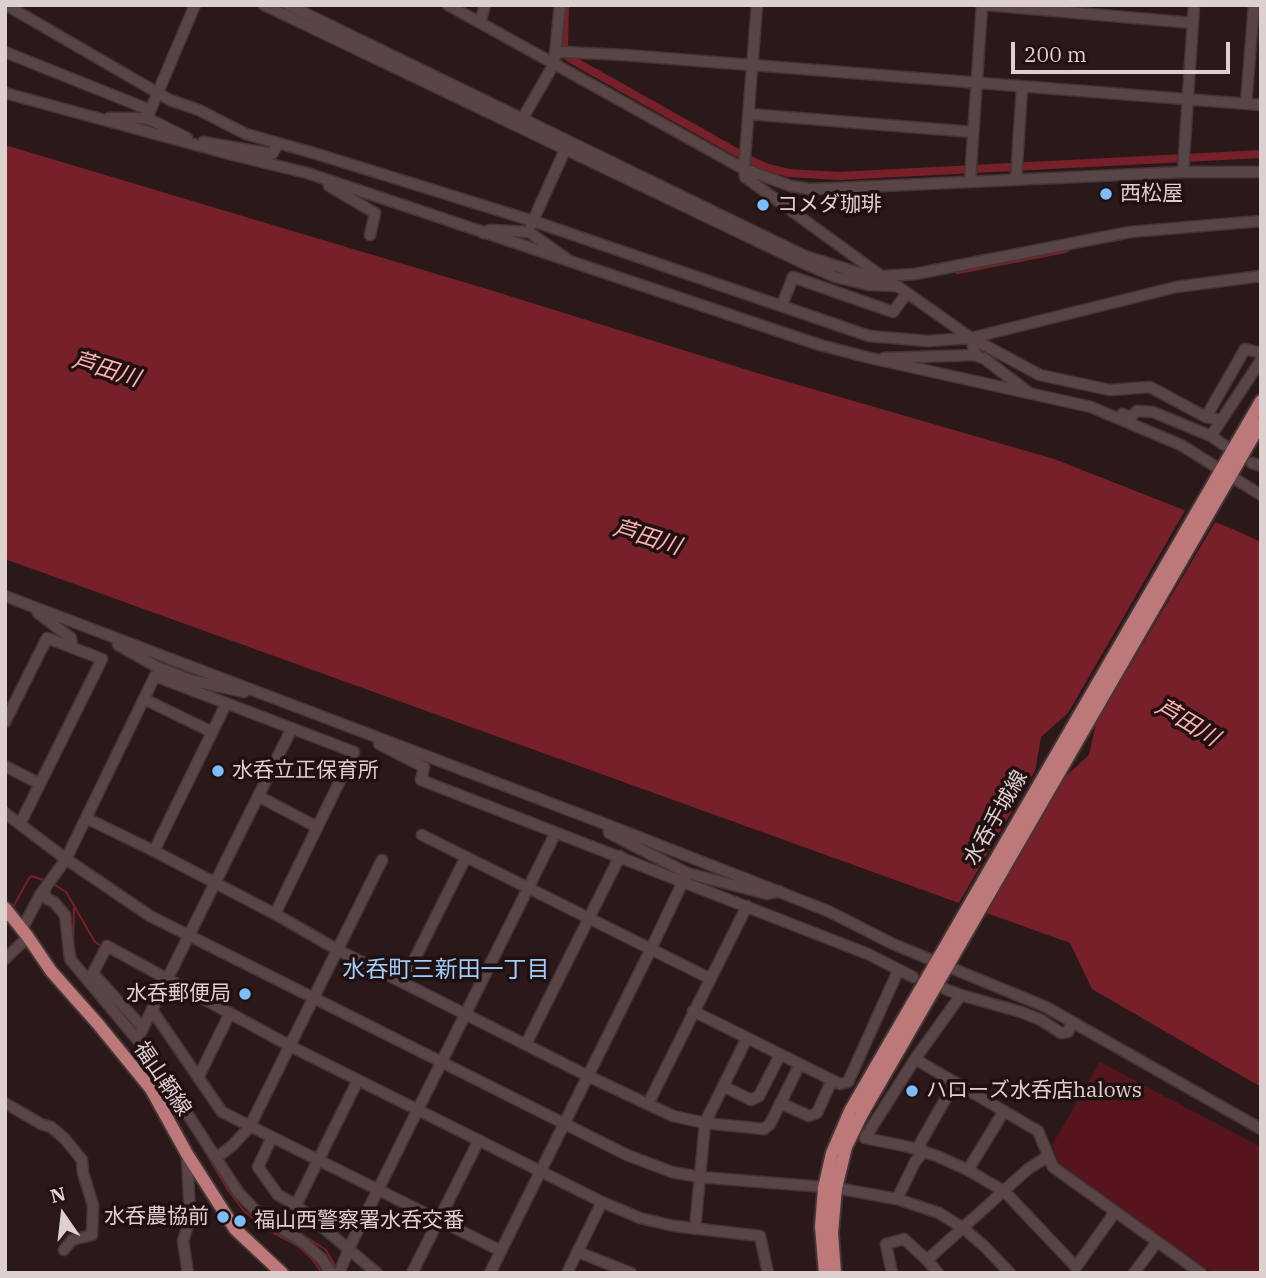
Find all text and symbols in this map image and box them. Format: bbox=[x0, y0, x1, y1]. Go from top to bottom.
scale bar bbox=[1014, 28, 1233, 72]
text: 200 m bbox=[1024, 40, 1087, 68]
place label: 西松屋 bbox=[1120, 181, 1183, 207]
marker: 西松屋 bbox=[1098, 186, 1114, 202]
place label: コメダ珈琲 bbox=[777, 192, 882, 218]
marker: コメダ珈琲 bbox=[755, 197, 771, 213]
water label: 芦田川 bbox=[69, 347, 143, 393]
water label: 芦田川 bbox=[610, 515, 684, 561]
water label: 芦田川 bbox=[1150, 693, 1224, 753]
place label: 水呑立正保育所 bbox=[232, 758, 379, 784]
marker: 水呑立正保育所 bbox=[210, 763, 226, 779]
street label: 水呑手城線 bbox=[959, 766, 1033, 870]
district label: 水呑町三新田一丁目 bbox=[343, 956, 549, 984]
place label: 水呑郵便局 bbox=[126, 981, 231, 1007]
marker: 水呑郵便局 bbox=[237, 986, 253, 1002]
street label: 福山鞆線 bbox=[128, 1037, 196, 1121]
place label: ハローズ水呑店halows bbox=[926, 1078, 1142, 1104]
marker: ハローズ水呑店halows bbox=[904, 1083, 920, 1099]
north arrow bbox=[28, 1180, 98, 1250]
text: N bbox=[48, 1181, 68, 1208]
place label: 水呑農協前 bbox=[104, 1204, 209, 1230]
place label: 福山西警察署水呑交番 bbox=[254, 1208, 464, 1234]
marker: 水呑農協前 bbox=[215, 1209, 231, 1225]
marker: 福山西警察署水呑交番 bbox=[232, 1213, 248, 1229]

